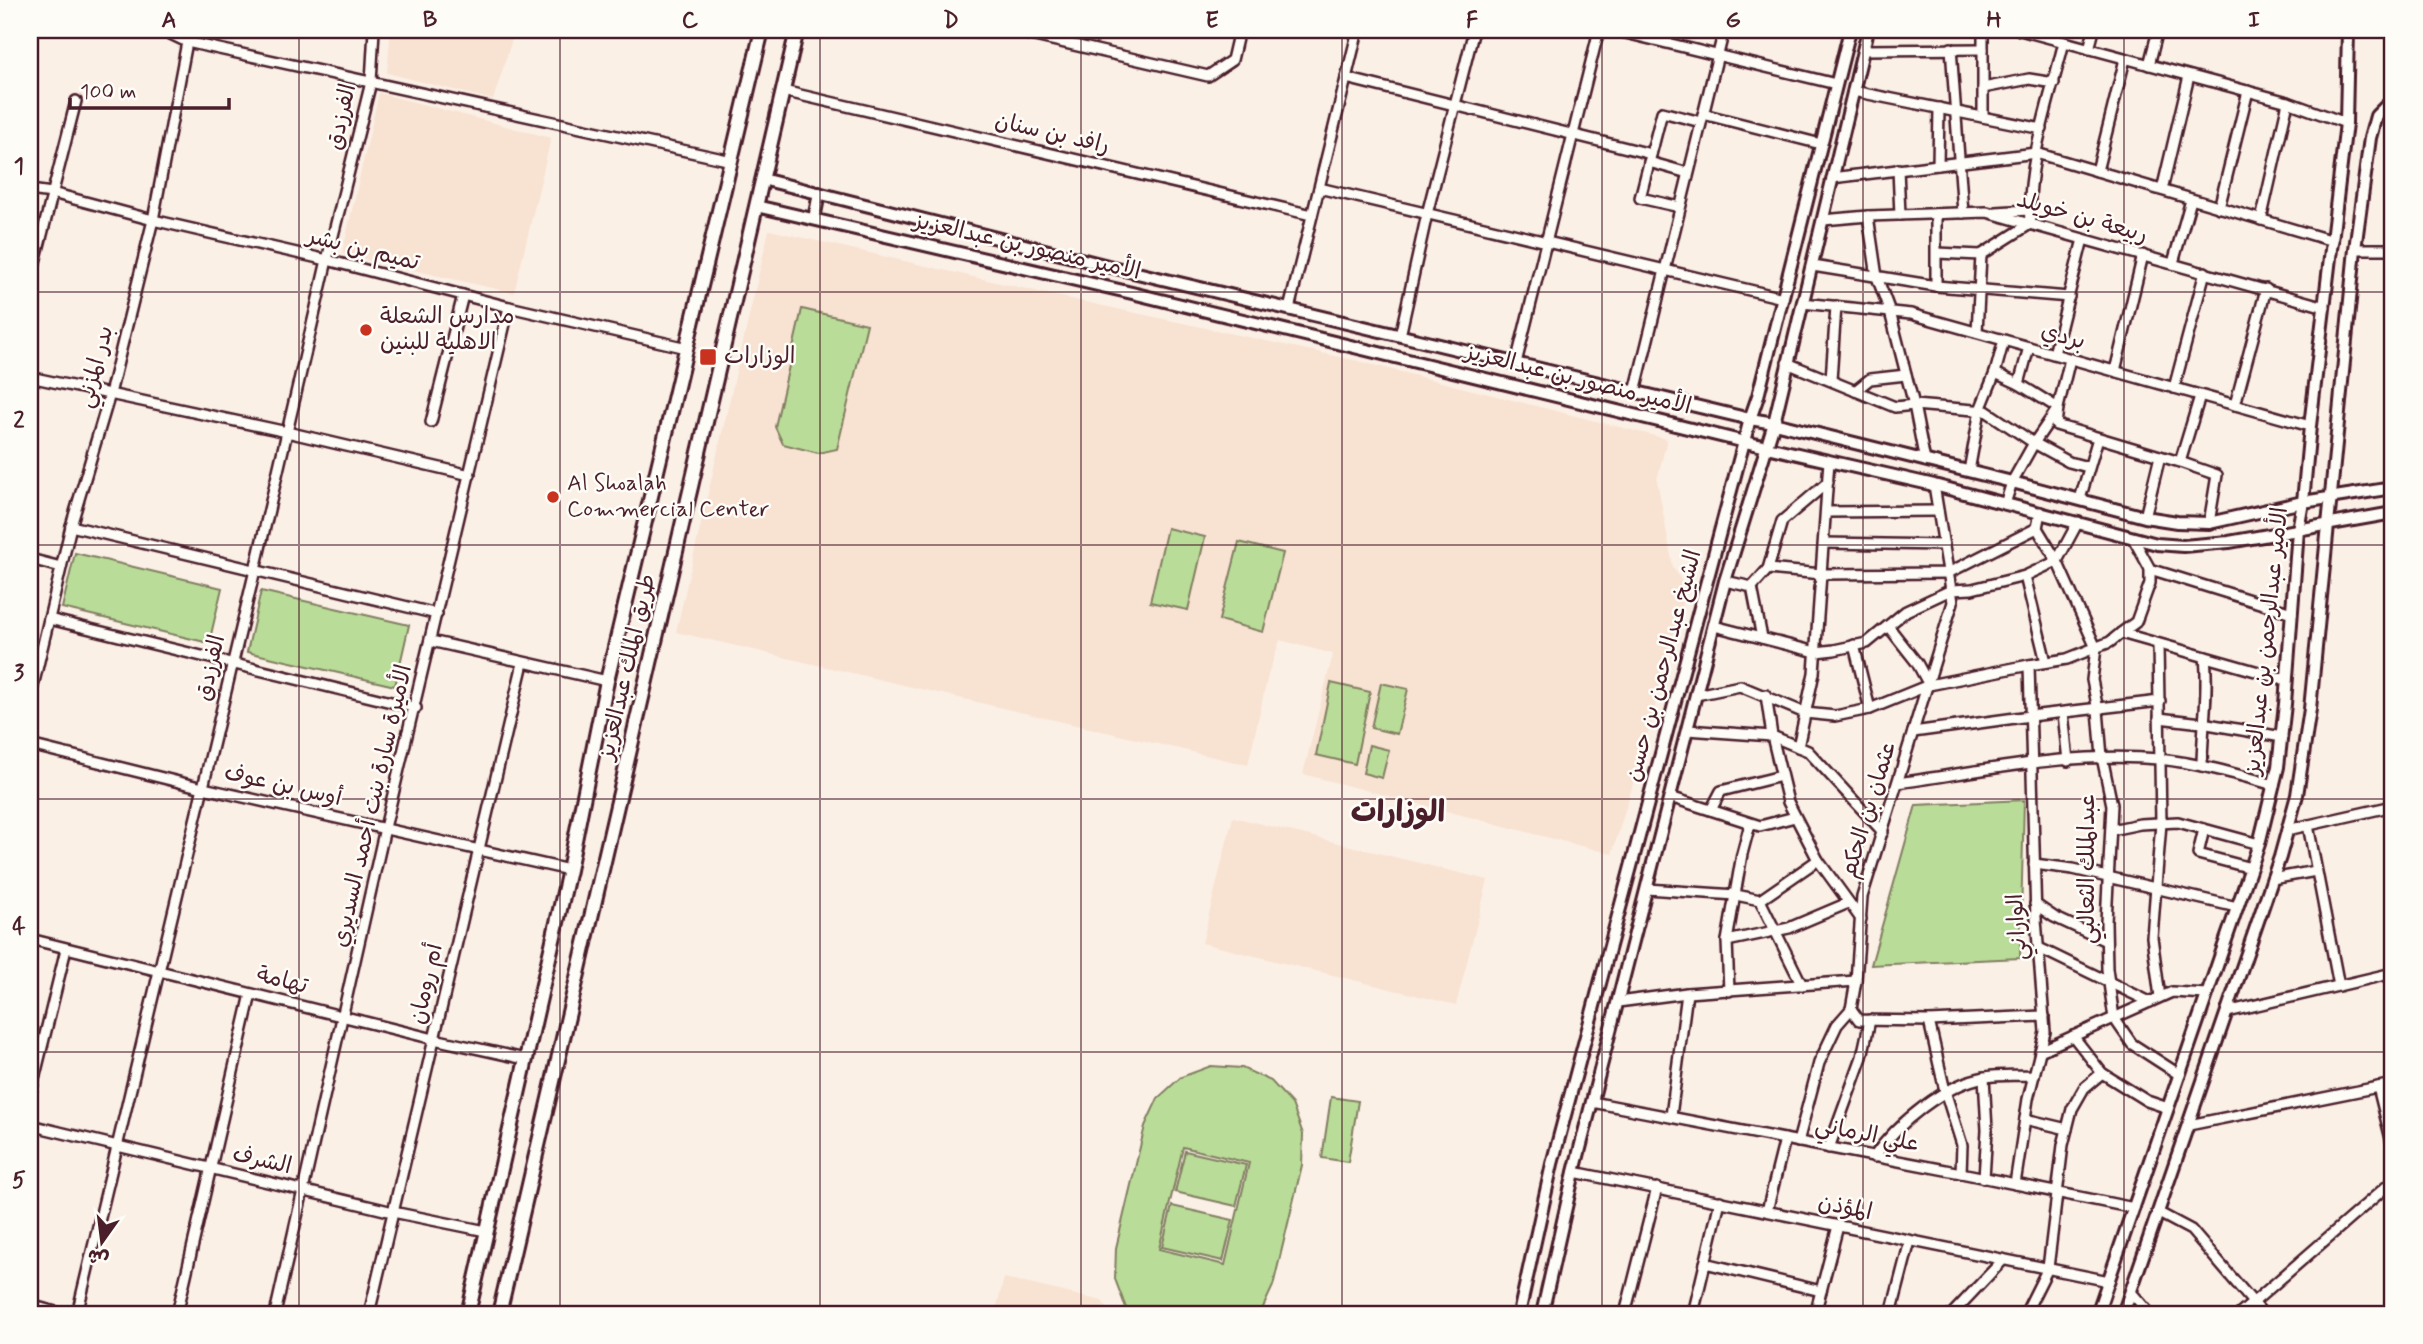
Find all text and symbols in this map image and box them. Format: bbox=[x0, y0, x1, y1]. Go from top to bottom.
text: A bbox=[161, 6, 177, 36]
text: B bbox=[423, 6, 438, 36]
text: C bbox=[682, 6, 699, 36]
text: D bbox=[943, 6, 959, 36]
text: E bbox=[1205, 6, 1219, 36]
text: F bbox=[1466, 6, 1478, 36]
text: G bbox=[1725, 6, 1741, 36]
text: H bbox=[1986, 6, 2002, 36]
text: I bbox=[2248, 6, 2260, 36]
scale bar bbox=[70, 66, 229, 110]
text: 100 m bbox=[80, 78, 136, 106]
street label: الفرزدق bbox=[320, 81, 364, 153]
street label: رافد بن سنان bbox=[992, 106, 1112, 162]
text: 1 bbox=[14, 152, 24, 182]
street label: ربيعة بن خويلد bbox=[2013, 185, 2151, 251]
street label: الأمير منصور بن عبدالعزيز bbox=[908, 203, 1144, 288]
street label: تميم بن بشر bbox=[301, 221, 423, 280]
place label: مدارس الشعلة الاهلية للبنين bbox=[380, 302, 515, 358]
street label: بردي bbox=[2037, 316, 2089, 358]
marker: مدارس الشعلة الاهلية للبنين bbox=[358, 322, 374, 338]
street label: بدر المزني bbox=[71, 323, 125, 412]
street label: الأمير منصور بن عبدالعزيز bbox=[1460, 334, 1695, 423]
place label: الوزارات bbox=[724, 342, 795, 372]
marker: الوزارات bbox=[698, 347, 718, 367]
text: 2 bbox=[13, 406, 25, 436]
place label: Al Shoalah Commercial Center bbox=[567, 469, 770, 525]
marker: Al Shoalah Commercial Center bbox=[545, 489, 561, 505]
street label: الأمير عبدالرحمن بن عبدالعزيز bbox=[2235, 505, 2296, 778]
street label: الشيخ عبدالرحمن بن حسن bbox=[1619, 547, 1709, 785]
street label: طريق الملك عبدالعزيز bbox=[592, 571, 664, 765]
street label: الفرزدق bbox=[189, 632, 233, 704]
text: 3 bbox=[14, 659, 25, 689]
street label: الأميرة سارة بنت أحمد السديري bbox=[323, 661, 420, 950]
street label: عثمان بن الحكم bbox=[1834, 738, 1905, 882]
street label: أوس بن عوف bbox=[221, 757, 345, 814]
district label: الوزارات bbox=[1351, 793, 1445, 832]
street label: عبدالملك الثعالبي bbox=[2073, 794, 2107, 944]
street label: الواراني bbox=[2001, 892, 2039, 962]
text: 4 bbox=[12, 912, 26, 942]
street label: أم رومان bbox=[402, 940, 452, 1028]
street label: تهامة bbox=[253, 960, 311, 1002]
street label: علي الرماني bbox=[1812, 1110, 1921, 1164]
street label: الشرف bbox=[229, 1140, 295, 1182]
text: 5 bbox=[12, 1166, 26, 1196]
street label: المؤذن bbox=[1815, 1188, 1875, 1228]
north arrow bbox=[66, 1208, 136, 1278]
text: ش bbox=[85, 1242, 111, 1272]

